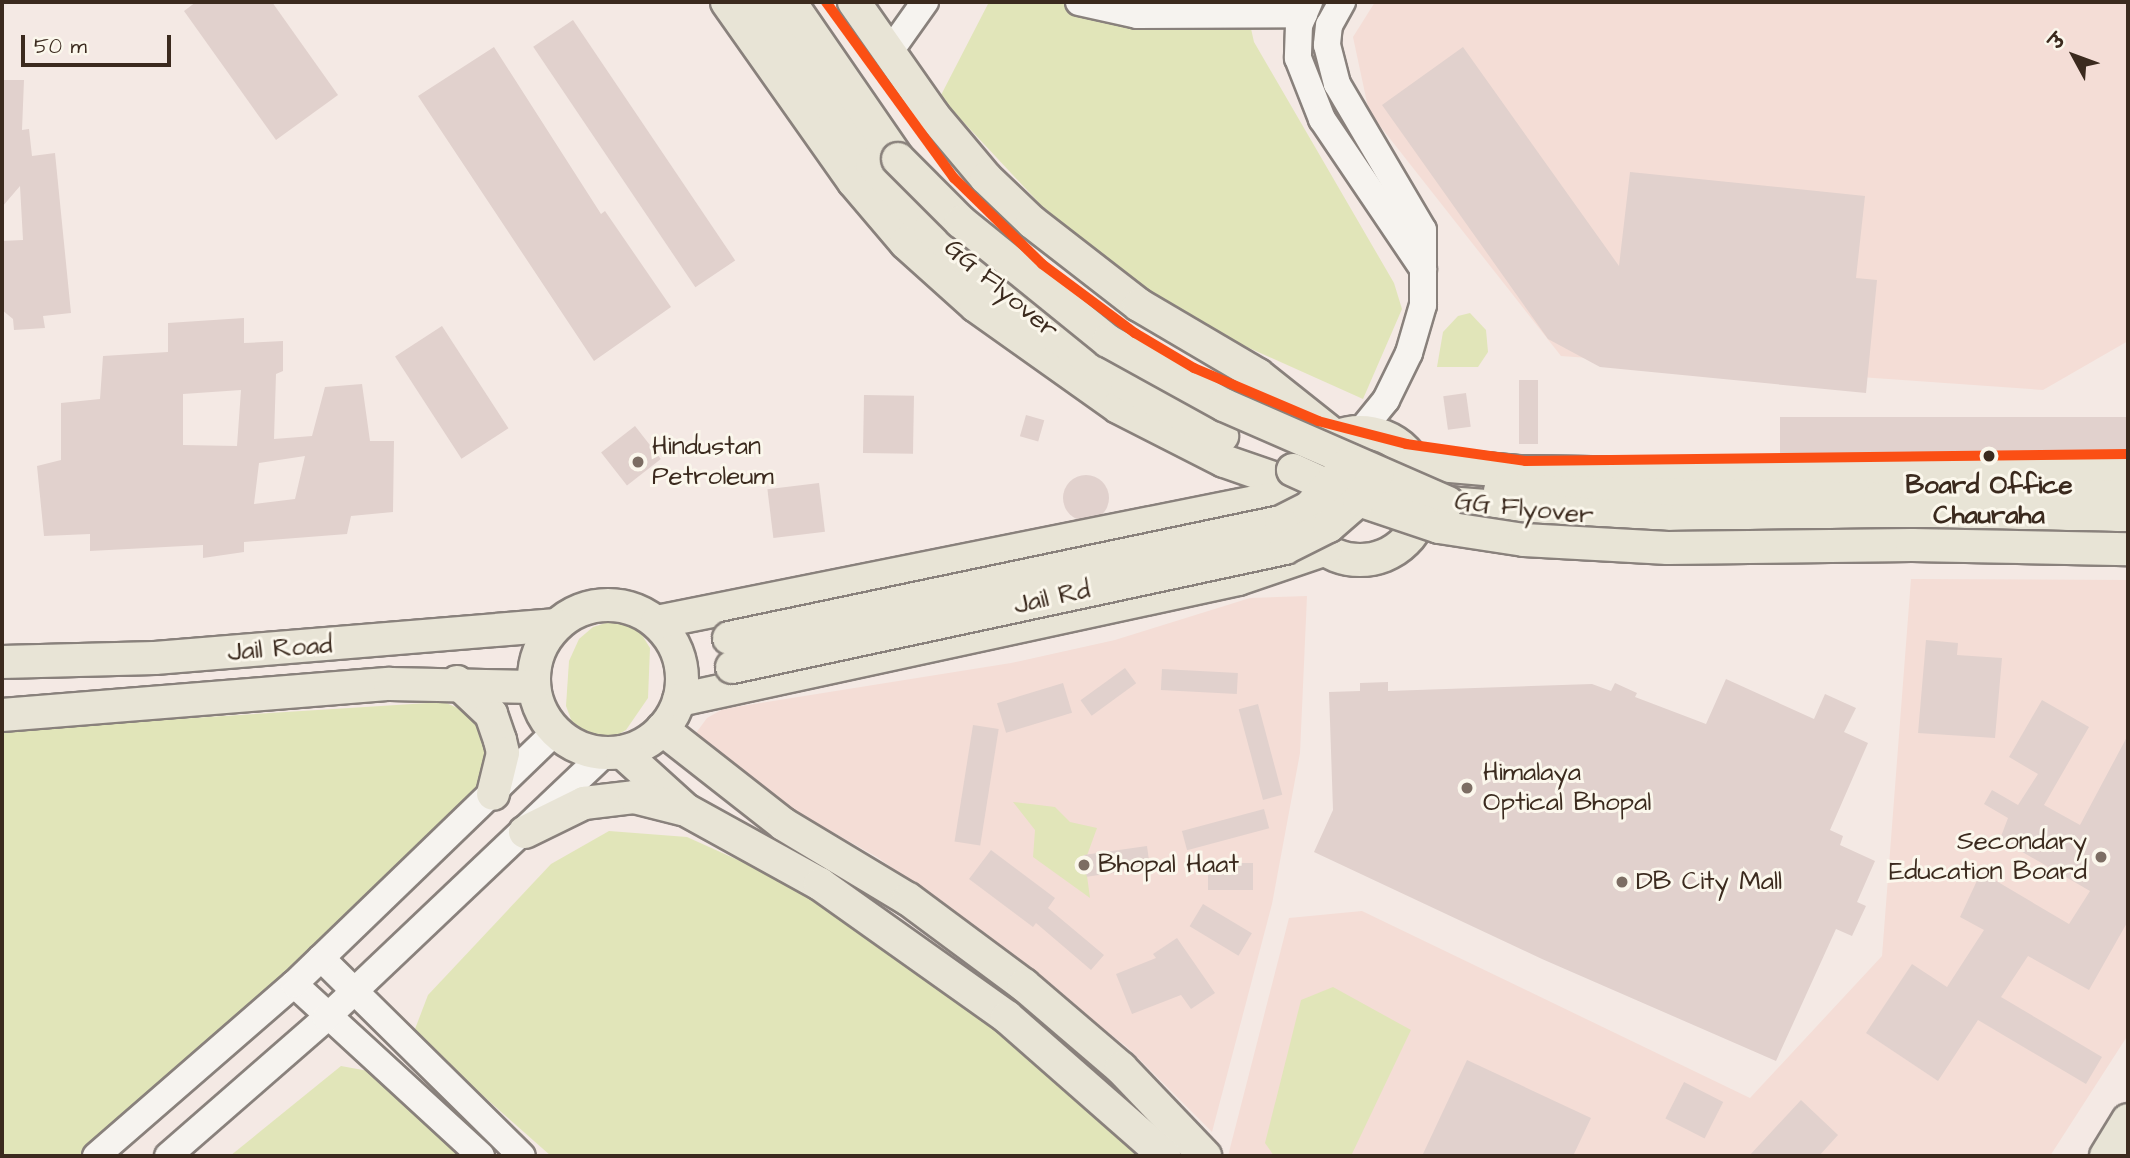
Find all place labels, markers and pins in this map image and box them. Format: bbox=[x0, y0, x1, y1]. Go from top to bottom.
place label: Hindustan Petroleum bbox=[652, 431, 774, 492]
marker: Board Office Chauraha bbox=[1978, 445, 2000, 467]
marker: Hindustan Petroleum bbox=[630, 454, 646, 470]
place label: Board Office Chauraha bbox=[1905, 470, 2073, 532]
place label: Himalaya Optical Bhopal bbox=[1483, 757, 1651, 818]
marker: Himalaya Optical Bhopal bbox=[1457, 778, 1477, 798]
place label: Secondary Education Board bbox=[1889, 826, 2087, 888]
place label: Bhopal Haat bbox=[1098, 849, 1239, 881]
marker: Secondary Education Board bbox=[2093, 849, 2109, 865]
marker: Bhopal Haat bbox=[1076, 857, 1092, 873]
place label: DB City Mall bbox=[1636, 866, 1782, 898]
marker: DB City Mall bbox=[1614, 874, 1630, 890]

